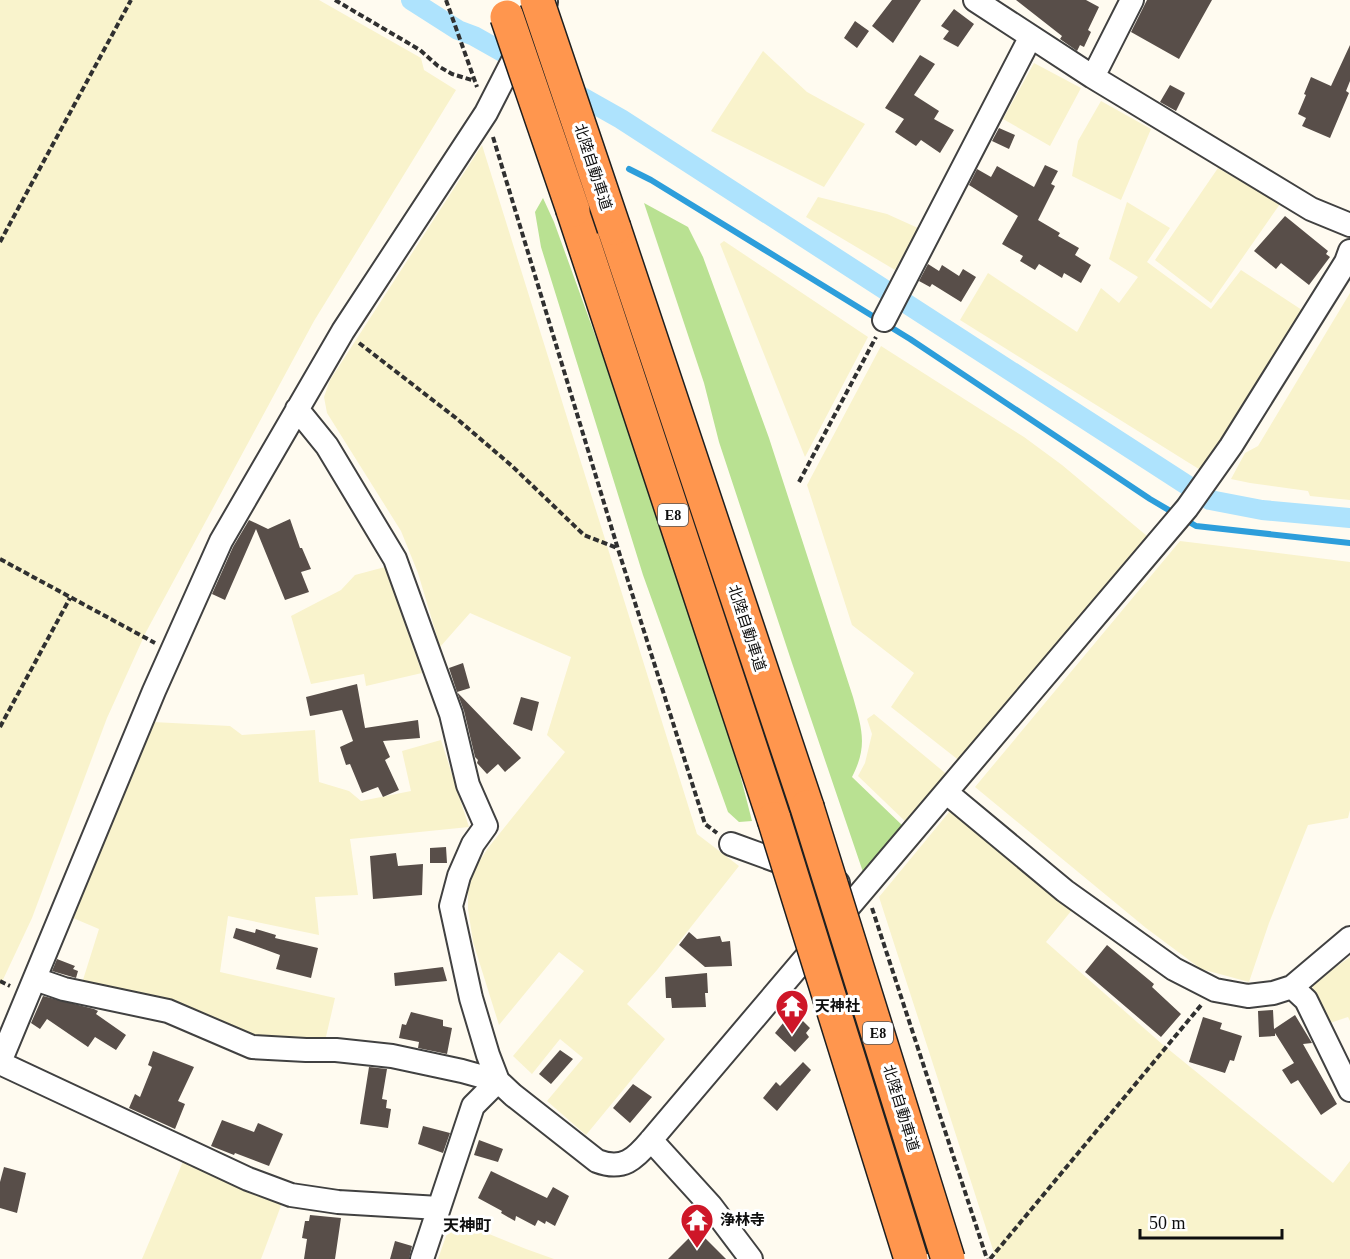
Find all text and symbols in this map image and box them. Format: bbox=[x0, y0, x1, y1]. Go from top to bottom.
street label: 北陸自動車道 bbox=[571, 121, 615, 212]
road number: E8 bbox=[658, 504, 688, 526]
street label: 北陸自動車道 bbox=[725, 582, 769, 673]
temple icon: 天神社 bbox=[774, 988, 810, 1035]
place label: 天神社 bbox=[815, 997, 860, 1014]
road number: E8 bbox=[863, 1022, 893, 1044]
street label: 北陸自動車道 bbox=[880, 1062, 923, 1153]
temple icon: 浄林寺 bbox=[679, 1202, 715, 1249]
scale bar bbox=[1140, 1202, 1282, 1240]
place label: 浄林寺 bbox=[720, 1212, 765, 1228]
text: 50 m bbox=[1149, 1213, 1186, 1233]
district label: 天神町 bbox=[443, 1216, 491, 1234]

